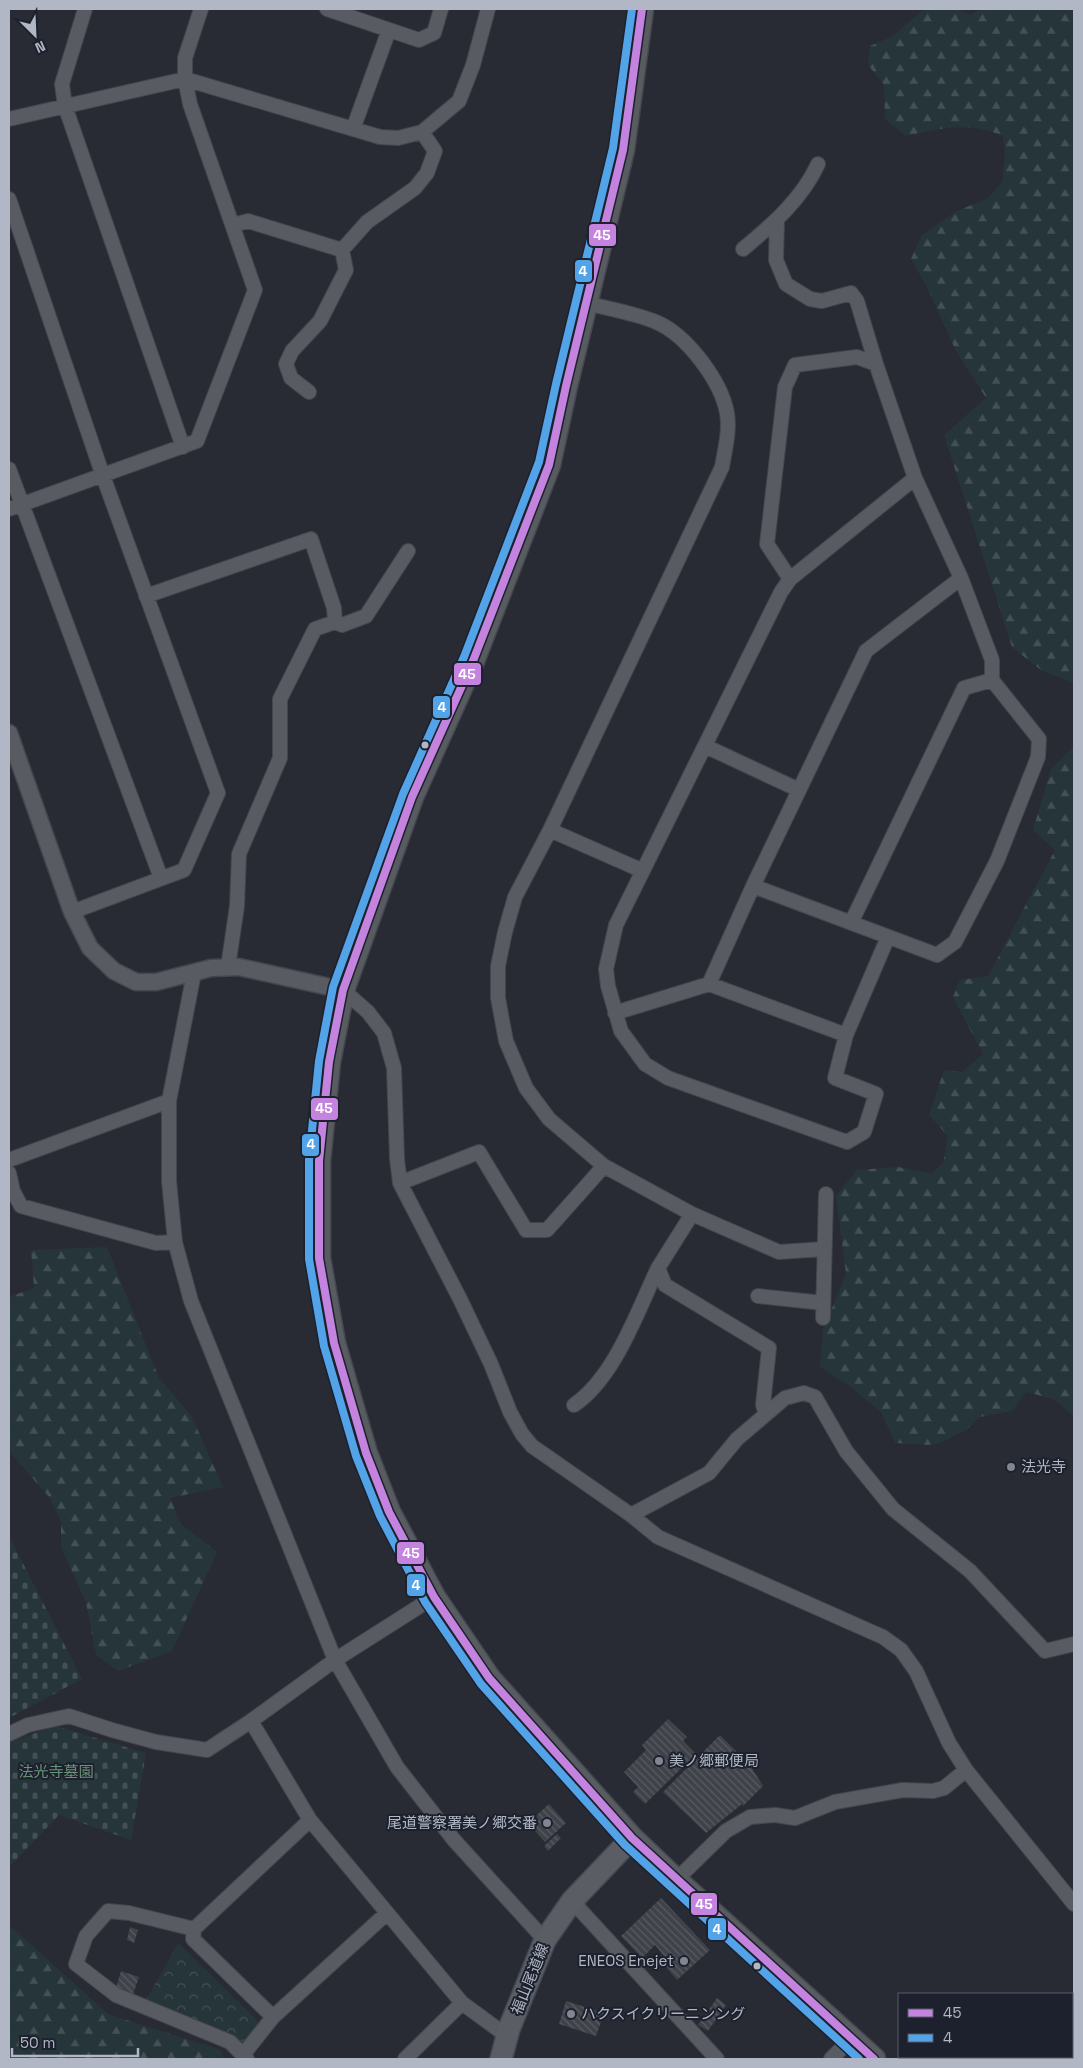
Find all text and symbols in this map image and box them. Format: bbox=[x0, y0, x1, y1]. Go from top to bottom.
north arrow bbox=[10, 10, 60, 60]
text: N bbox=[32, 37, 48, 57]
line badge: 45 bbox=[588, 223, 617, 247]
text: 45 bbox=[593, 226, 611, 244]
line badge: 4 bbox=[574, 259, 593, 283]
text: 4 bbox=[579, 262, 588, 280]
line badge: 45 bbox=[453, 662, 482, 686]
text: 45 bbox=[458, 665, 476, 683]
line badge: 4 bbox=[432, 695, 451, 719]
text: 4 bbox=[438, 698, 447, 716]
unlabelled marker bbox=[420, 740, 430, 750]
line badge: 45 bbox=[310, 1097, 339, 1121]
text: 45 bbox=[315, 1099, 333, 1117]
line badge: 4 bbox=[301, 1133, 320, 1157]
text: 4 bbox=[307, 1135, 316, 1153]
place label: 法光寺 bbox=[1021, 1457, 1066, 1476]
marker: 法光寺 bbox=[1005, 1461, 1017, 1473]
line badge: 45 bbox=[396, 1541, 425, 1565]
text: 45 bbox=[402, 1544, 420, 1562]
line badge: 4 bbox=[406, 1573, 426, 1597]
text: 4 bbox=[412, 1576, 421, 1594]
place label: 美ノ郷郵便局 bbox=[669, 1751, 759, 1770]
marker: 美ノ郷郵便局 bbox=[653, 1755, 665, 1767]
park label: 法光寺墓園 bbox=[18, 1762, 94, 1781]
place label: 尾道警察署美ノ郷交番 bbox=[387, 1813, 537, 1832]
marker: 尾道警察署美ノ郷交番 bbox=[541, 1817, 553, 1829]
line badge: 45 bbox=[690, 1892, 718, 1916]
text: 45 bbox=[695, 1895, 713, 1913]
line badge: 4 bbox=[707, 1917, 727, 1941]
text: 4 bbox=[713, 1920, 722, 1938]
street label: 福山尾道線 bbox=[507, 1940, 552, 2017]
place label: ENEOS Enejet bbox=[578, 1951, 674, 1970]
marker: ENEOS Enejet bbox=[678, 1955, 690, 1967]
unlabelled marker bbox=[752, 1961, 762, 1971]
legend bbox=[898, 1993, 1073, 2058]
text: 45 bbox=[943, 2003, 961, 2022]
place label: ハクスイクリーニンング bbox=[581, 2004, 745, 2023]
marker: ハクスイクリーニンング bbox=[565, 2008, 577, 2020]
scale bar bbox=[12, 2026, 139, 2058]
text: 4 bbox=[943, 2028, 952, 2047]
text: 50 m bbox=[20, 2033, 55, 2052]

